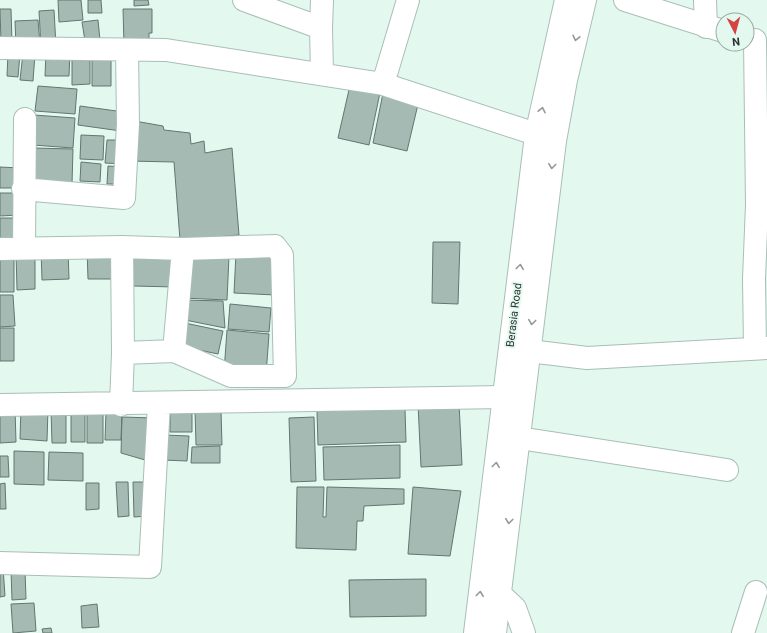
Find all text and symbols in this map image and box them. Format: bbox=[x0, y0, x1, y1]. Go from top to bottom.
north arrow bbox=[715, 12, 755, 52]
one-way arrow bbox=[573, 35, 581, 41]
text: N bbox=[731, 35, 741, 48]
one-way arrow bbox=[537, 107, 545, 113]
one-way arrow bbox=[548, 163, 557, 169]
one-way arrow bbox=[515, 264, 524, 270]
street label: Berasia Road bbox=[504, 282, 524, 348]
one-way arrow bbox=[528, 319, 537, 325]
one-way arrow bbox=[491, 462, 500, 468]
one-way arrow bbox=[505, 518, 514, 524]
one-way arrow bbox=[475, 591, 484, 597]

